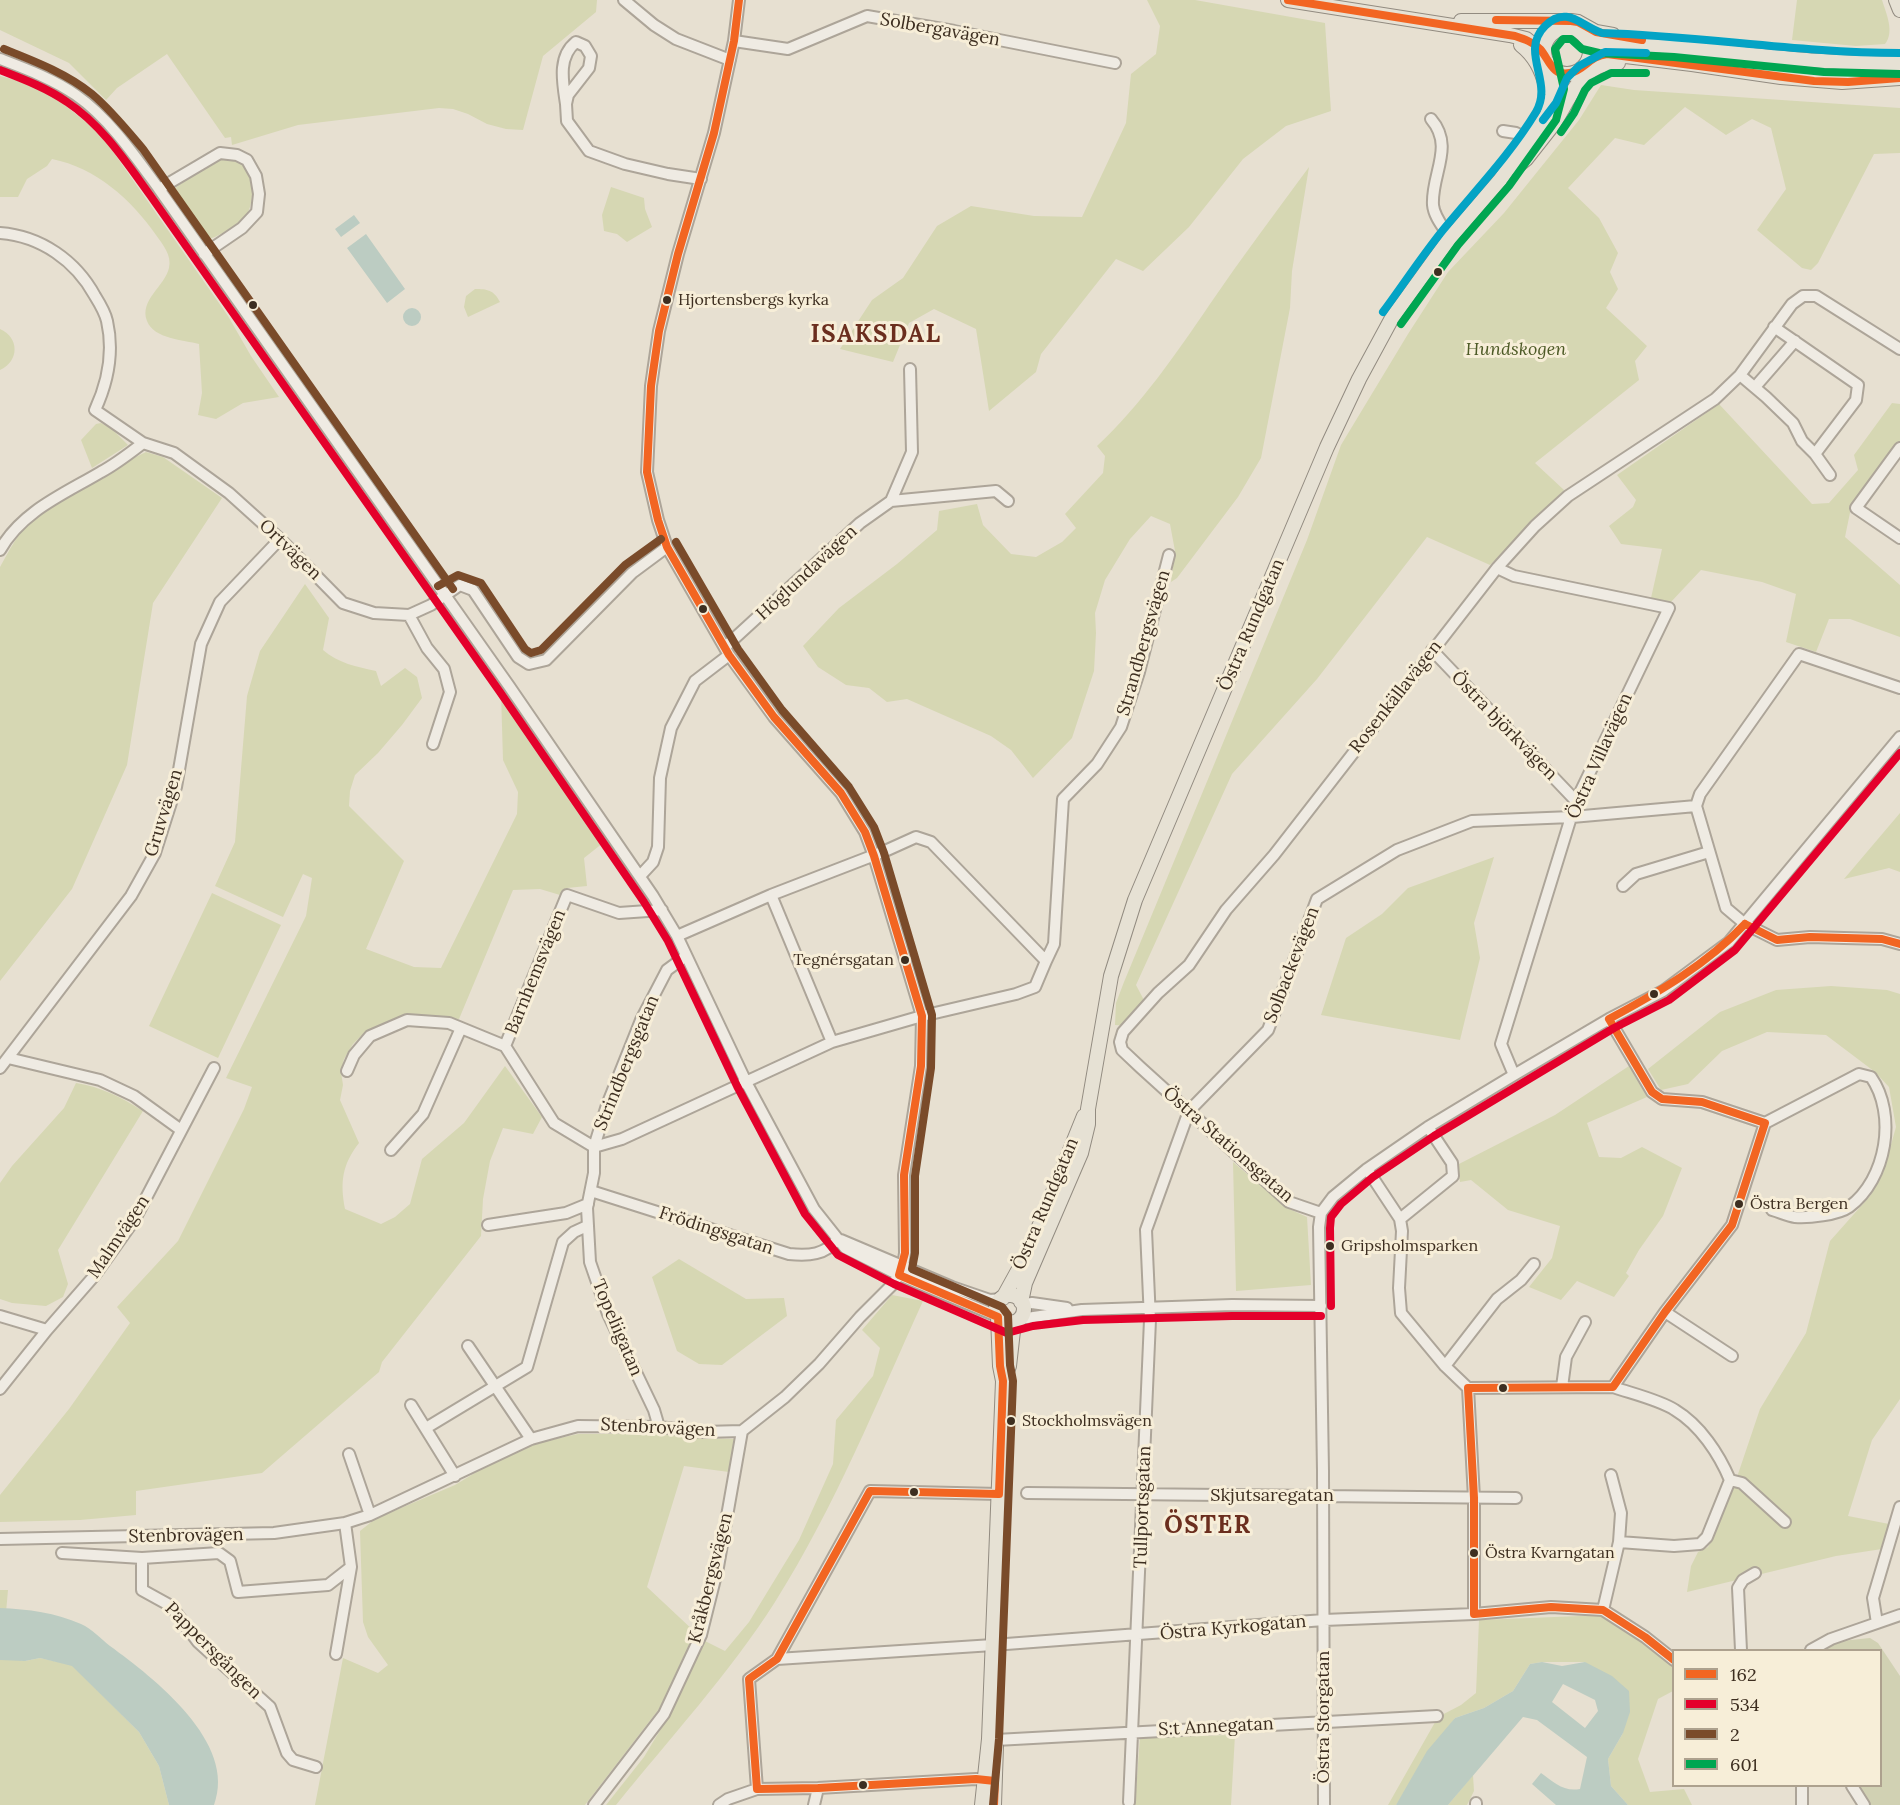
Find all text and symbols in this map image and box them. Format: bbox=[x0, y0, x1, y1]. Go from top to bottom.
street label: Solbergavägen bbox=[878, 9, 1002, 51]
unlabelled marker bbox=[1432, 266, 1444, 278]
place label: Hjortensbergs kyrka bbox=[678, 290, 829, 310]
marker: Hjortensbergs kyrka bbox=[661, 294, 673, 306]
unlabelled marker bbox=[247, 299, 259, 311]
district label: ISAKSDAL bbox=[810, 321, 942, 349]
park label: Hundskogen bbox=[1466, 339, 1566, 361]
street label: Ortvägen bbox=[254, 515, 326, 585]
street label: Höglundavägen bbox=[752, 521, 862, 625]
street label: Östra Rundgatan bbox=[1214, 556, 1290, 694]
street label: Strandbergsvägen bbox=[1113, 568, 1175, 718]
unlabelled marker bbox=[697, 603, 709, 615]
street label: Rosenkällavägen bbox=[1345, 636, 1447, 758]
street label: Östra björkvägen bbox=[1447, 667, 1561, 785]
street label: Östra Villavägen bbox=[1563, 690, 1637, 822]
street label: Gruvvägen bbox=[140, 767, 188, 859]
street label: Solbackevägen bbox=[1260, 904, 1324, 1026]
street label: Barnhemsvägen bbox=[501, 906, 571, 1038]
place label: Tegnérsgatan bbox=[793, 950, 894, 970]
marker: Tegnérsgatan bbox=[899, 954, 911, 966]
unlabelled marker bbox=[1648, 988, 1660, 1000]
street label: Strindbergsgatan bbox=[590, 992, 664, 1134]
street label: Östra Stationsgatan bbox=[1158, 1083, 1298, 1207]
street label: Östra Rundgatan bbox=[1008, 1135, 1084, 1273]
street label: Malmvägen bbox=[83, 1191, 155, 1283]
place label: Östra Bergen bbox=[1750, 1194, 1848, 1214]
marker: Östra Bergen bbox=[1733, 1198, 1745, 1210]
street label: Frödingsgatan bbox=[656, 1202, 776, 1260]
place label: Gripsholmsparken bbox=[1341, 1236, 1478, 1256]
marker: Gripsholmsparken bbox=[1324, 1240, 1336, 1252]
street label: Topeliigatan bbox=[587, 1276, 647, 1380]
unlabelled marker bbox=[1497, 1382, 1509, 1394]
place label: Stockholmsvägen bbox=[1022, 1411, 1152, 1431]
street label: Stenbrovägen bbox=[600, 1414, 716, 1442]
marker: Stockholmsvägen bbox=[1005, 1415, 1017, 1427]
street label: Tullportsgatan bbox=[1130, 1445, 1156, 1569]
street label: Skjutsaregatan bbox=[1210, 1485, 1334, 1507]
unlabelled marker bbox=[908, 1486, 920, 1498]
street label: Kråkbergsvägen bbox=[684, 1510, 738, 1646]
district label: ÖSTER bbox=[1164, 1512, 1252, 1540]
street label: Stenbrovägen bbox=[128, 1524, 244, 1548]
place label: Östra Kvarngatan bbox=[1485, 1543, 1615, 1563]
marker: Östra Kvarngatan bbox=[1468, 1547, 1480, 1559]
street label: Pappersgången bbox=[160, 1598, 266, 1704]
street label: Östra Kyrkogatan bbox=[1159, 1611, 1307, 1645]
legend bbox=[1672, 1649, 1882, 1787]
street label: Östra Storgatan bbox=[1313, 1651, 1335, 1783]
text: 162 bbox=[1730, 1663, 1757, 1686]
text: 534 bbox=[1730, 1693, 1760, 1716]
street label: S:t Annegatan bbox=[1158, 1713, 1274, 1741]
text: 2 bbox=[1730, 1723, 1740, 1746]
text: 601 bbox=[1730, 1753, 1758, 1776]
unlabelled marker bbox=[857, 1779, 869, 1791]

